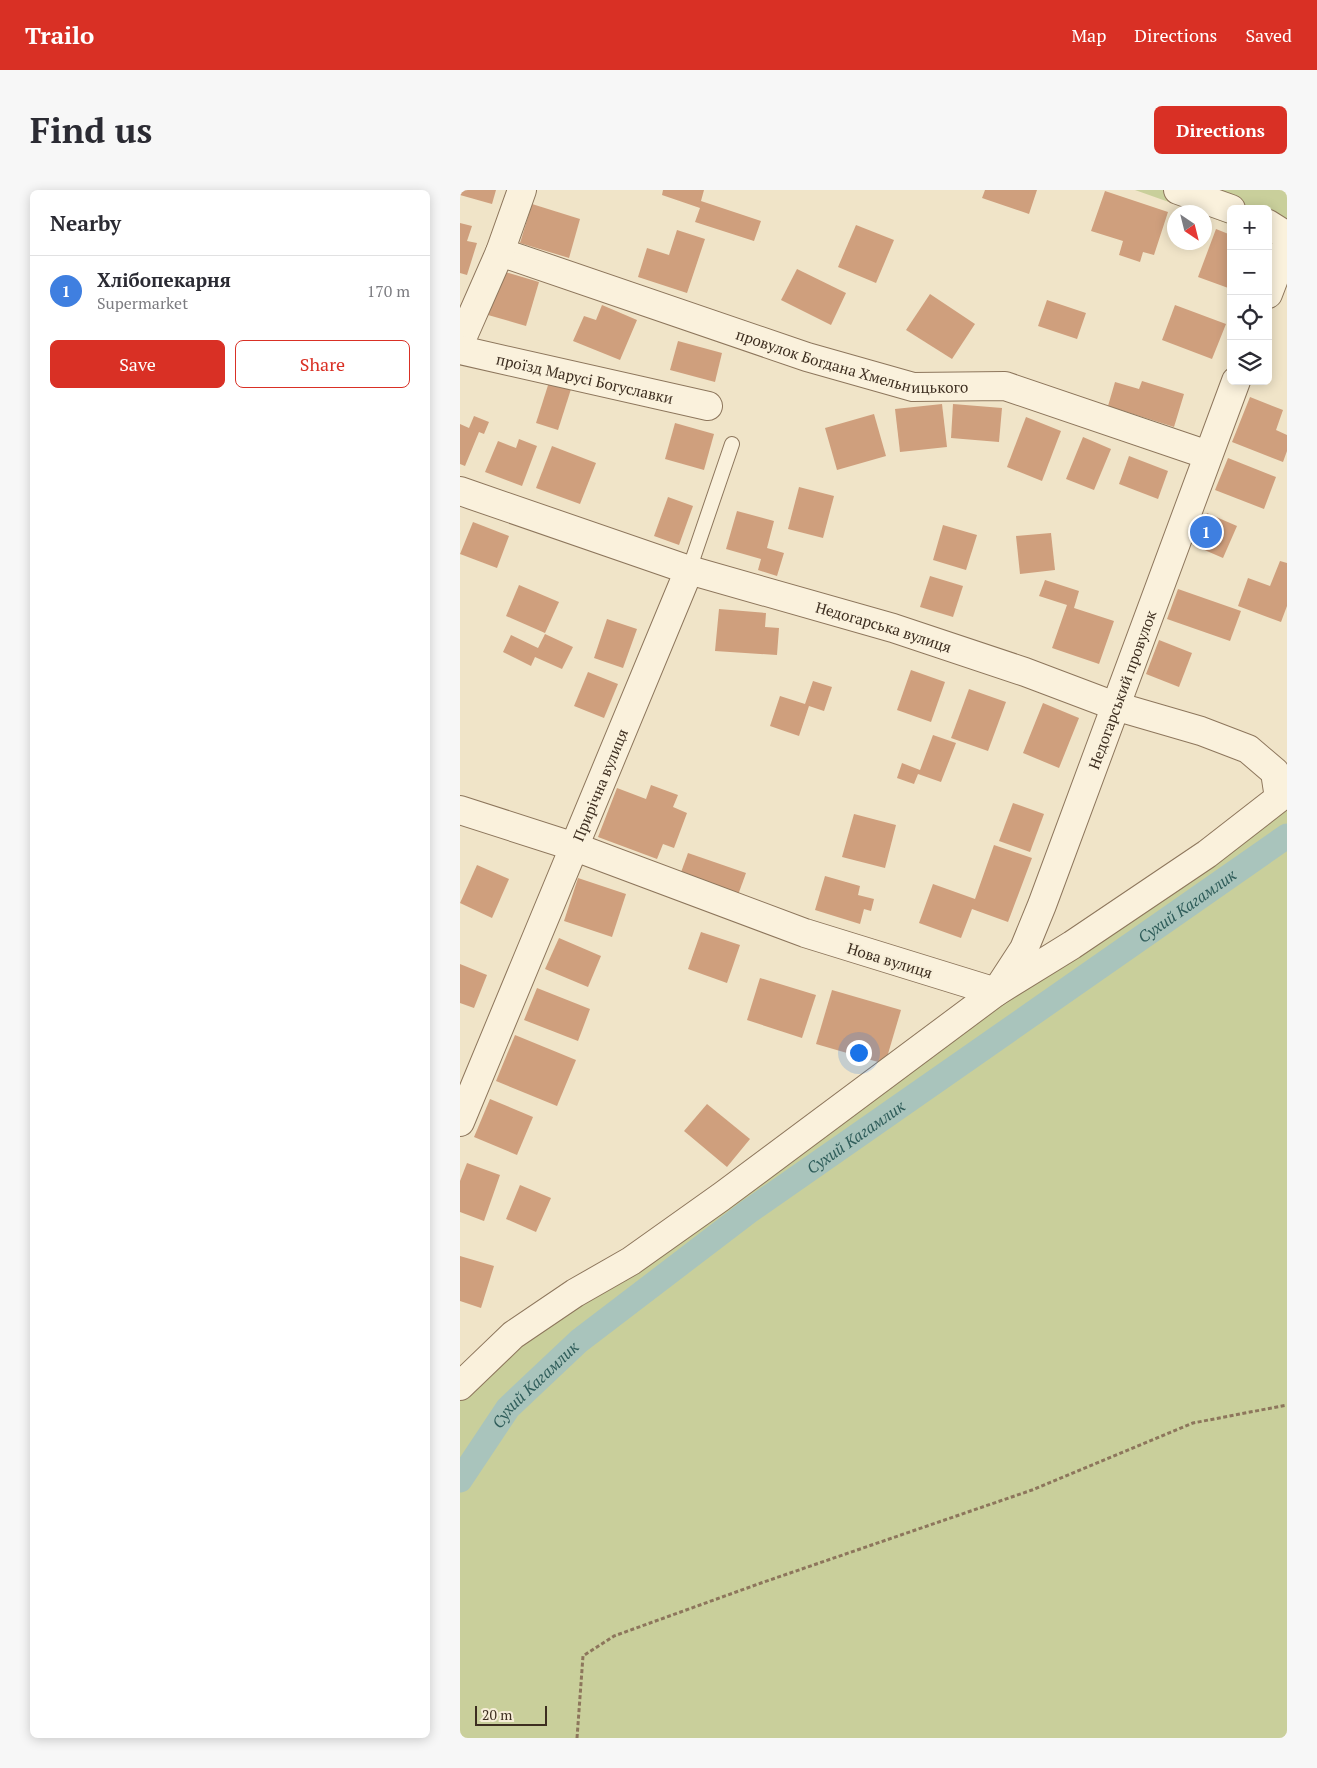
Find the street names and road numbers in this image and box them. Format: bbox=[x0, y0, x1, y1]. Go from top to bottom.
street label: провулок Богдана Хмельницького bbox=[734, 324, 968, 397]
street label: проїзд Марусі Богуславки bbox=[494, 349, 675, 408]
street label: Недогарська вулиця bbox=[813, 597, 954, 657]
street label: Недогарський провулок bbox=[1083, 606, 1161, 772]
street label: Прирічна вулиця bbox=[568, 726, 632, 844]
street label: Нова вулиця bbox=[845, 938, 935, 982]

